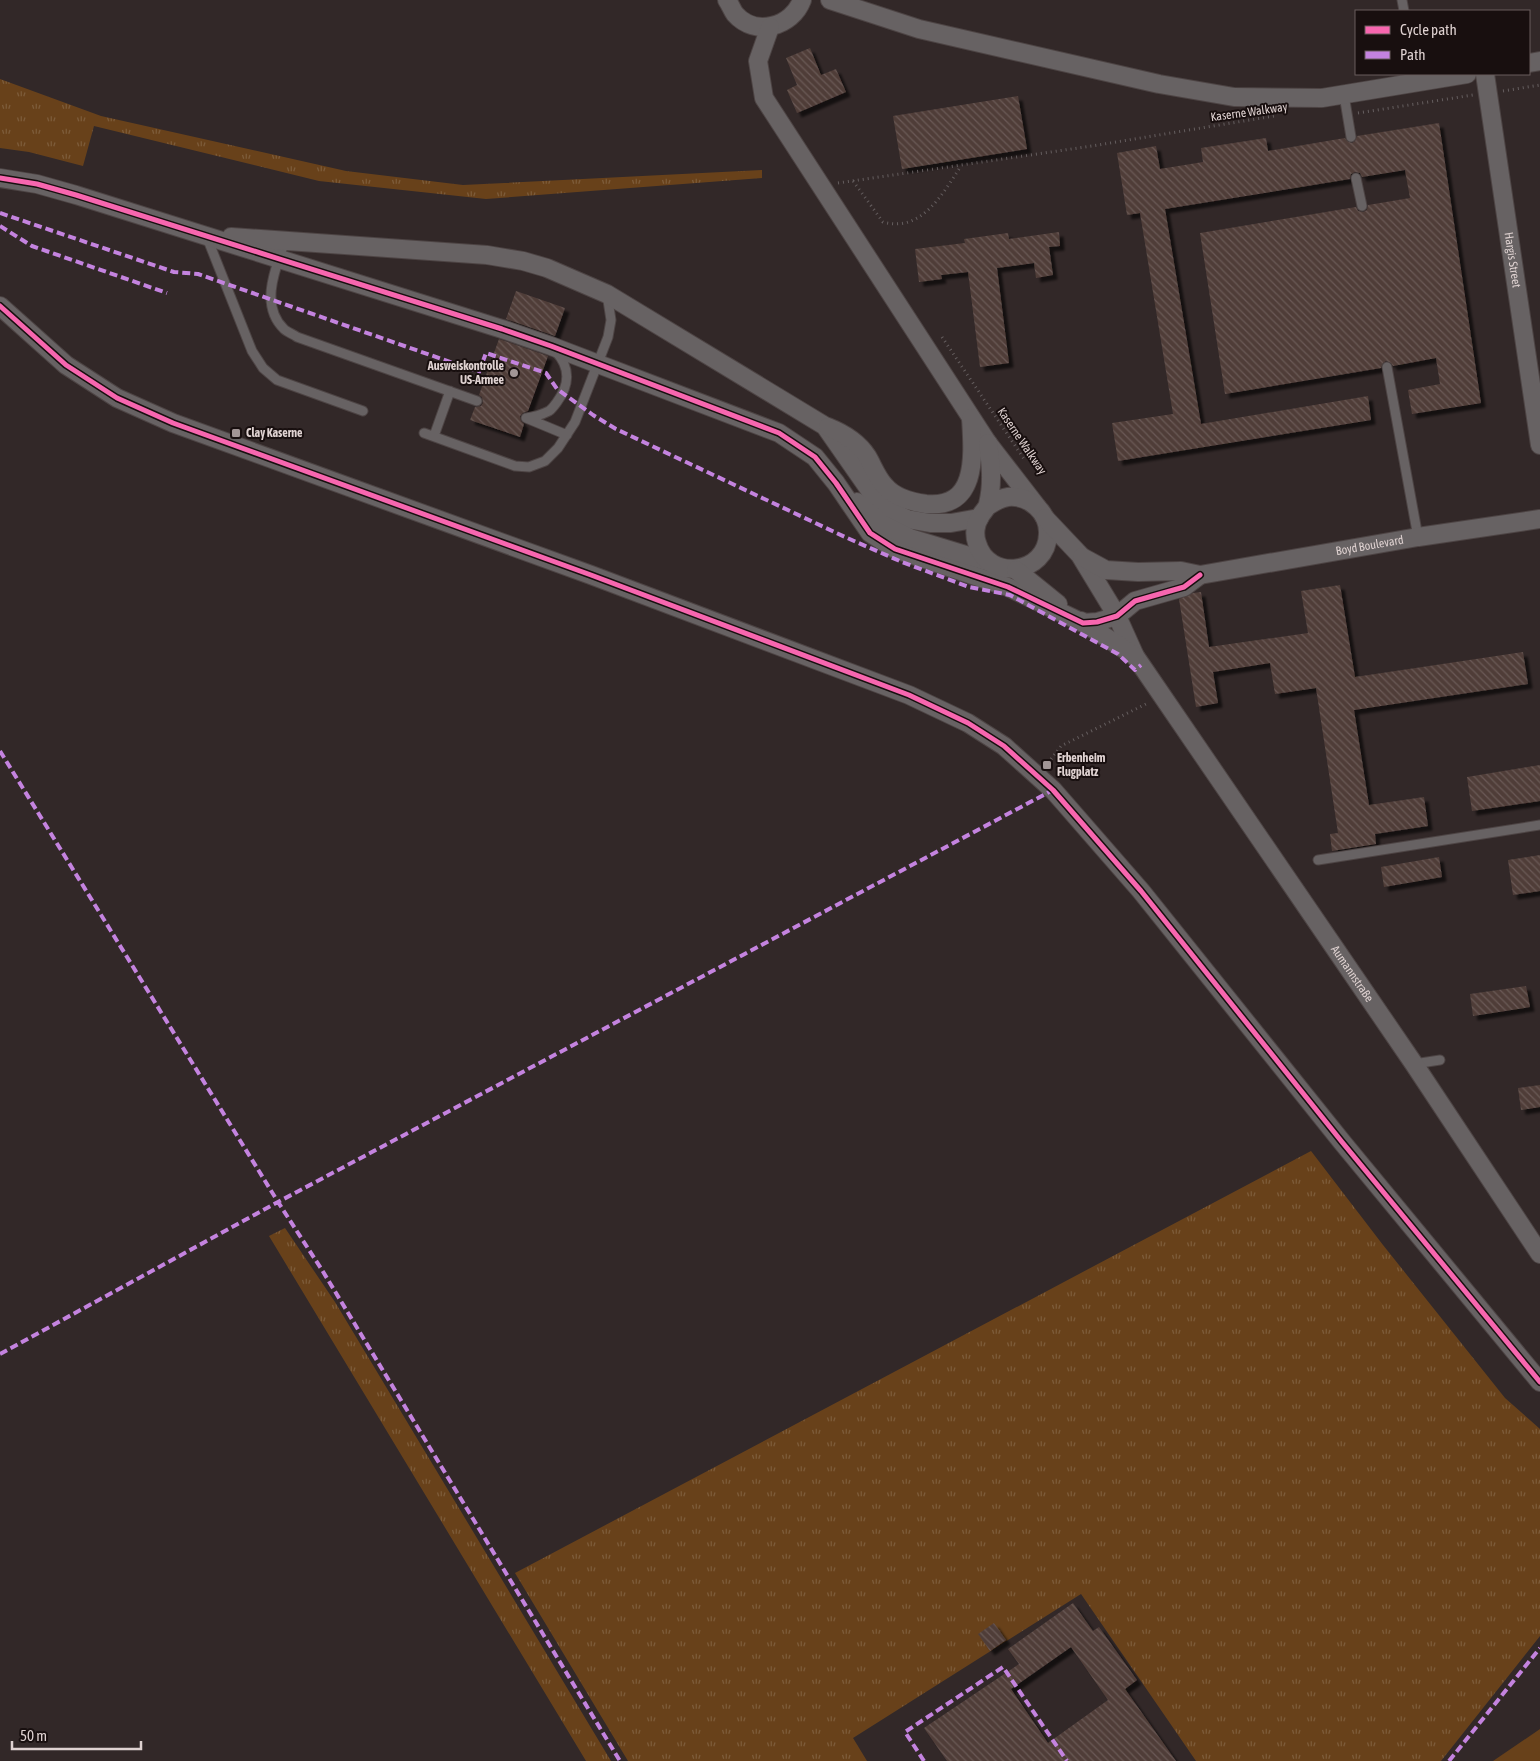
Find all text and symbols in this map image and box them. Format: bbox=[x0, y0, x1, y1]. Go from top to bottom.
legend bbox=[1355, 10, 1530, 75]
text: Cycle path bbox=[1400, 21, 1457, 38]
text: Path bbox=[1400, 46, 1426, 63]
street label: Kaserne Walkway bbox=[1210, 100, 1288, 124]
street label: Hargis Street bbox=[1502, 231, 1524, 289]
place label: Ausweiskontrolle US-Armee bbox=[427, 359, 505, 387]
marker: Ausweiskontrolle US-Armee bbox=[508, 367, 520, 379]
street label: Kaserne Walkway bbox=[995, 405, 1049, 477]
place label: Clay Kaserne bbox=[246, 426, 303, 440]
marker: Clay Kaserne bbox=[230, 427, 242, 439]
street label: Boyd Boulevard bbox=[1335, 533, 1405, 558]
place label: Erbenheim Flugplatz bbox=[1057, 751, 1106, 779]
marker: Erbenheim Flugplatz bbox=[1041, 759, 1053, 771]
street label: Aumannstraße bbox=[1328, 943, 1376, 1005]
scale bar bbox=[12, 1718, 141, 1750]
text: 50 m bbox=[20, 1727, 47, 1744]

